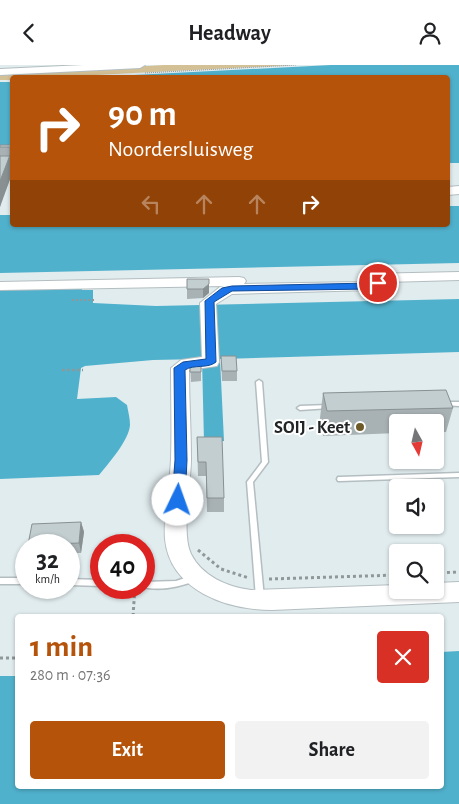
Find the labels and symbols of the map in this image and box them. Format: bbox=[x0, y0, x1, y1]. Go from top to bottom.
pin bbox=[357, 262, 399, 304]
north arrow bbox=[389, 414, 444, 469]
place label: SOIJ - Keet bbox=[274, 419, 350, 437]
marker: SOIJ - Keet bbox=[354, 421, 366, 433]
position arrow bbox=[151, 473, 203, 525]
speed limit sign: 40 bbox=[90, 534, 155, 599]

